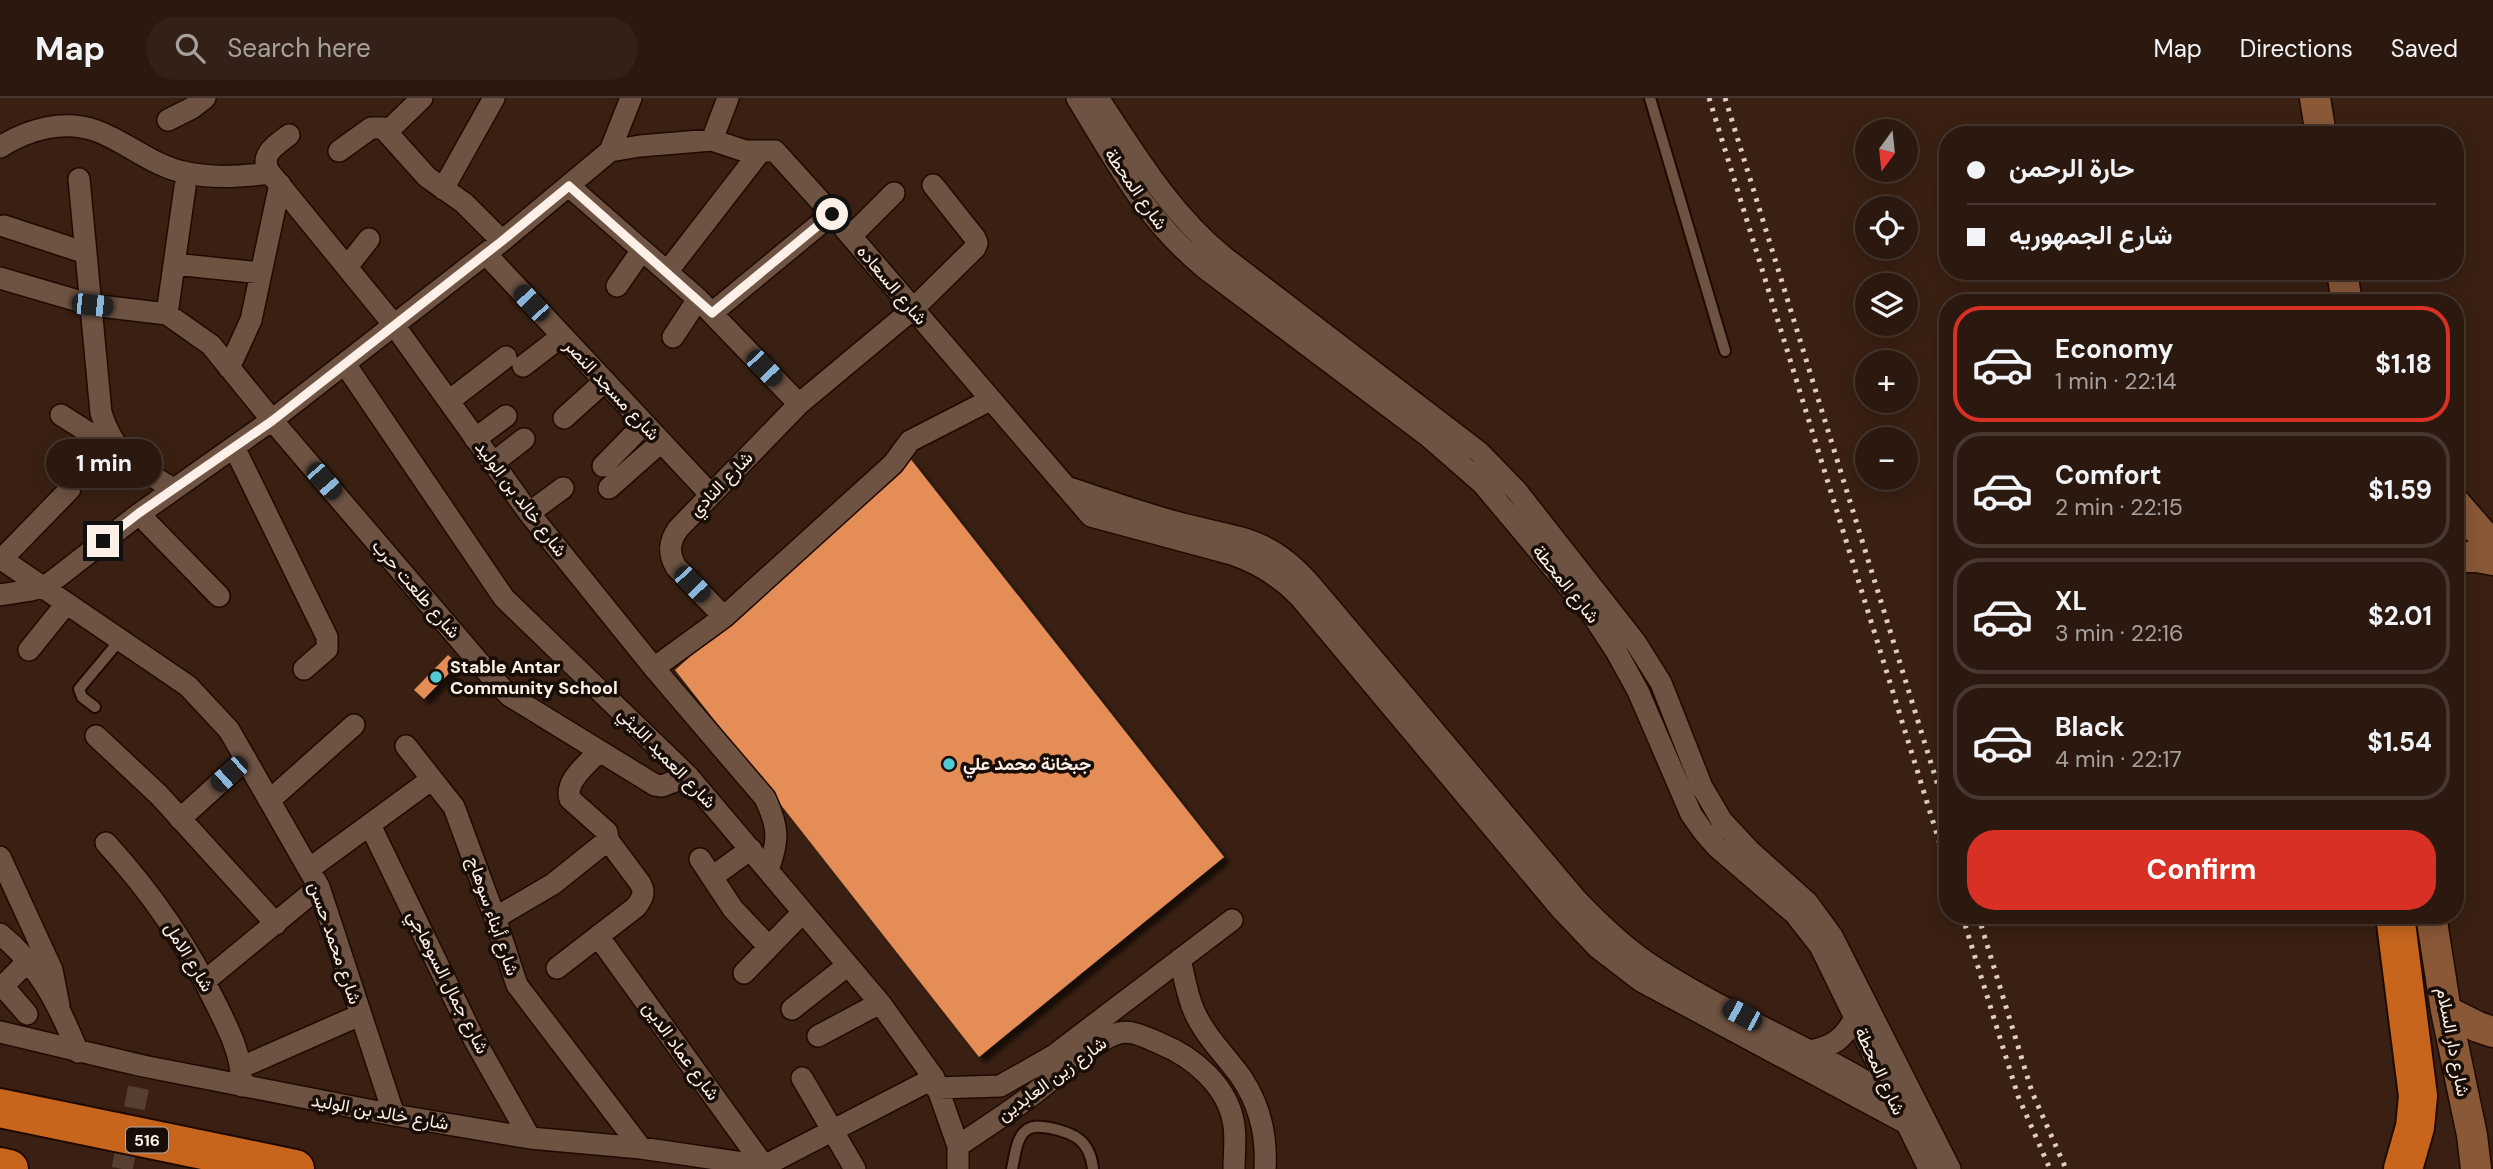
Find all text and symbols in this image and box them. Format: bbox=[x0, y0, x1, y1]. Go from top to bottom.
search box bbox=[147, 17, 637, 80]
text: Map bbox=[35, 27, 105, 70]
icon: search bbox=[171, 29, 209, 67]
text: Search here bbox=[227, 31, 371, 65]
text: Map bbox=[2154, 33, 2202, 64]
text: Directions bbox=[2240, 33, 2353, 64]
text: Saved bbox=[2391, 33, 2458, 64]
north arrow bbox=[1855, 119, 1918, 182]
map controls bbox=[1855, 119, 1918, 490]
street label: شارع المحطة bbox=[1099, 143, 1173, 235]
text: حارة الرحمن bbox=[2009, 151, 2134, 185]
button: locate bbox=[1855, 196, 1918, 259]
route start bbox=[816, 198, 848, 230]
text: شارع الجمهوريه bbox=[2009, 218, 2173, 252]
street label: شارع السعاده bbox=[851, 240, 933, 330]
button: layers bbox=[1855, 273, 1918, 336]
car bbox=[509, 280, 554, 326]
car bbox=[71, 292, 114, 318]
text: Economy bbox=[2055, 332, 2173, 366]
street label: شارع مسجد النصر bbox=[558, 333, 665, 446]
icon: car bbox=[1971, 333, 2034, 396]
car bbox=[742, 346, 787, 390]
text: $1.18 bbox=[2375, 347, 2432, 381]
button: + bbox=[1855, 350, 1918, 413]
text: 1 min · 22:14 bbox=[2055, 366, 2177, 396]
button: − bbox=[1855, 427, 1918, 490]
street label: شارع خالد بن الوليد bbox=[470, 436, 572, 562]
callout: 1 min bbox=[45, 440, 161, 488]
street label: شارع النادي bbox=[684, 446, 760, 524]
text: 1 min bbox=[76, 448, 132, 478]
car bbox=[303, 458, 346, 504]
text: Comfort bbox=[2055, 458, 2161, 492]
icon: car bbox=[1971, 459, 2034, 522]
text: $1.59 bbox=[2368, 473, 2432, 507]
text: 2 min · 22:15 bbox=[2055, 492, 2183, 522]
route end bbox=[87, 525, 119, 557]
street label: شارع طلعت حرب bbox=[366, 534, 466, 644]
street label: شارع المحطة bbox=[1527, 540, 1605, 628]
car bbox=[670, 562, 715, 606]
text: XL bbox=[2055, 584, 2087, 618]
icon: car bbox=[1971, 585, 2034, 648]
text: $2.01 bbox=[2368, 599, 2432, 633]
text: 3 min · 22:16 bbox=[2055, 618, 2183, 648]
place label: Stable Antar Community School bbox=[450, 655, 618, 700]
marker: Stable Antar Community School bbox=[428, 669, 444, 685]
street label: شارع العميد الليثي bbox=[610, 702, 721, 816]
text: Black bbox=[2055, 710, 2125, 744]
icon: car bbox=[1971, 711, 2034, 774]
text: $1.54 bbox=[2367, 725, 2432, 759]
text: 4 min · 22:17 bbox=[2055, 744, 2182, 774]
car bbox=[207, 752, 252, 796]
place label: جبخانة محمد علي bbox=[963, 752, 1091, 779]
marker: جبخانة محمد علي bbox=[941, 756, 957, 772]
button: Confirm bbox=[1967, 830, 2436, 910]
street label: شارع أبناء سوهاج bbox=[461, 853, 525, 979]
street label: شارع محمد حسن bbox=[303, 879, 367, 1007]
street label: شارع جمال السوهاجي bbox=[399, 906, 495, 1059]
street label: شارع الامل bbox=[159, 918, 219, 996]
street label: شارع دار السلام bbox=[2431, 985, 2475, 1099]
car bbox=[1719, 996, 1766, 1034]
street label: شارع عماد الدين bbox=[637, 997, 725, 1105]
street label: شارع المحطة bbox=[1849, 1023, 1911, 1119]
street label: شارع زين العابدين bbox=[993, 1031, 1111, 1127]
street label: شارع خالد بن الوليد bbox=[309, 1088, 451, 1136]
road number: 516 bbox=[126, 1128, 168, 1152]

